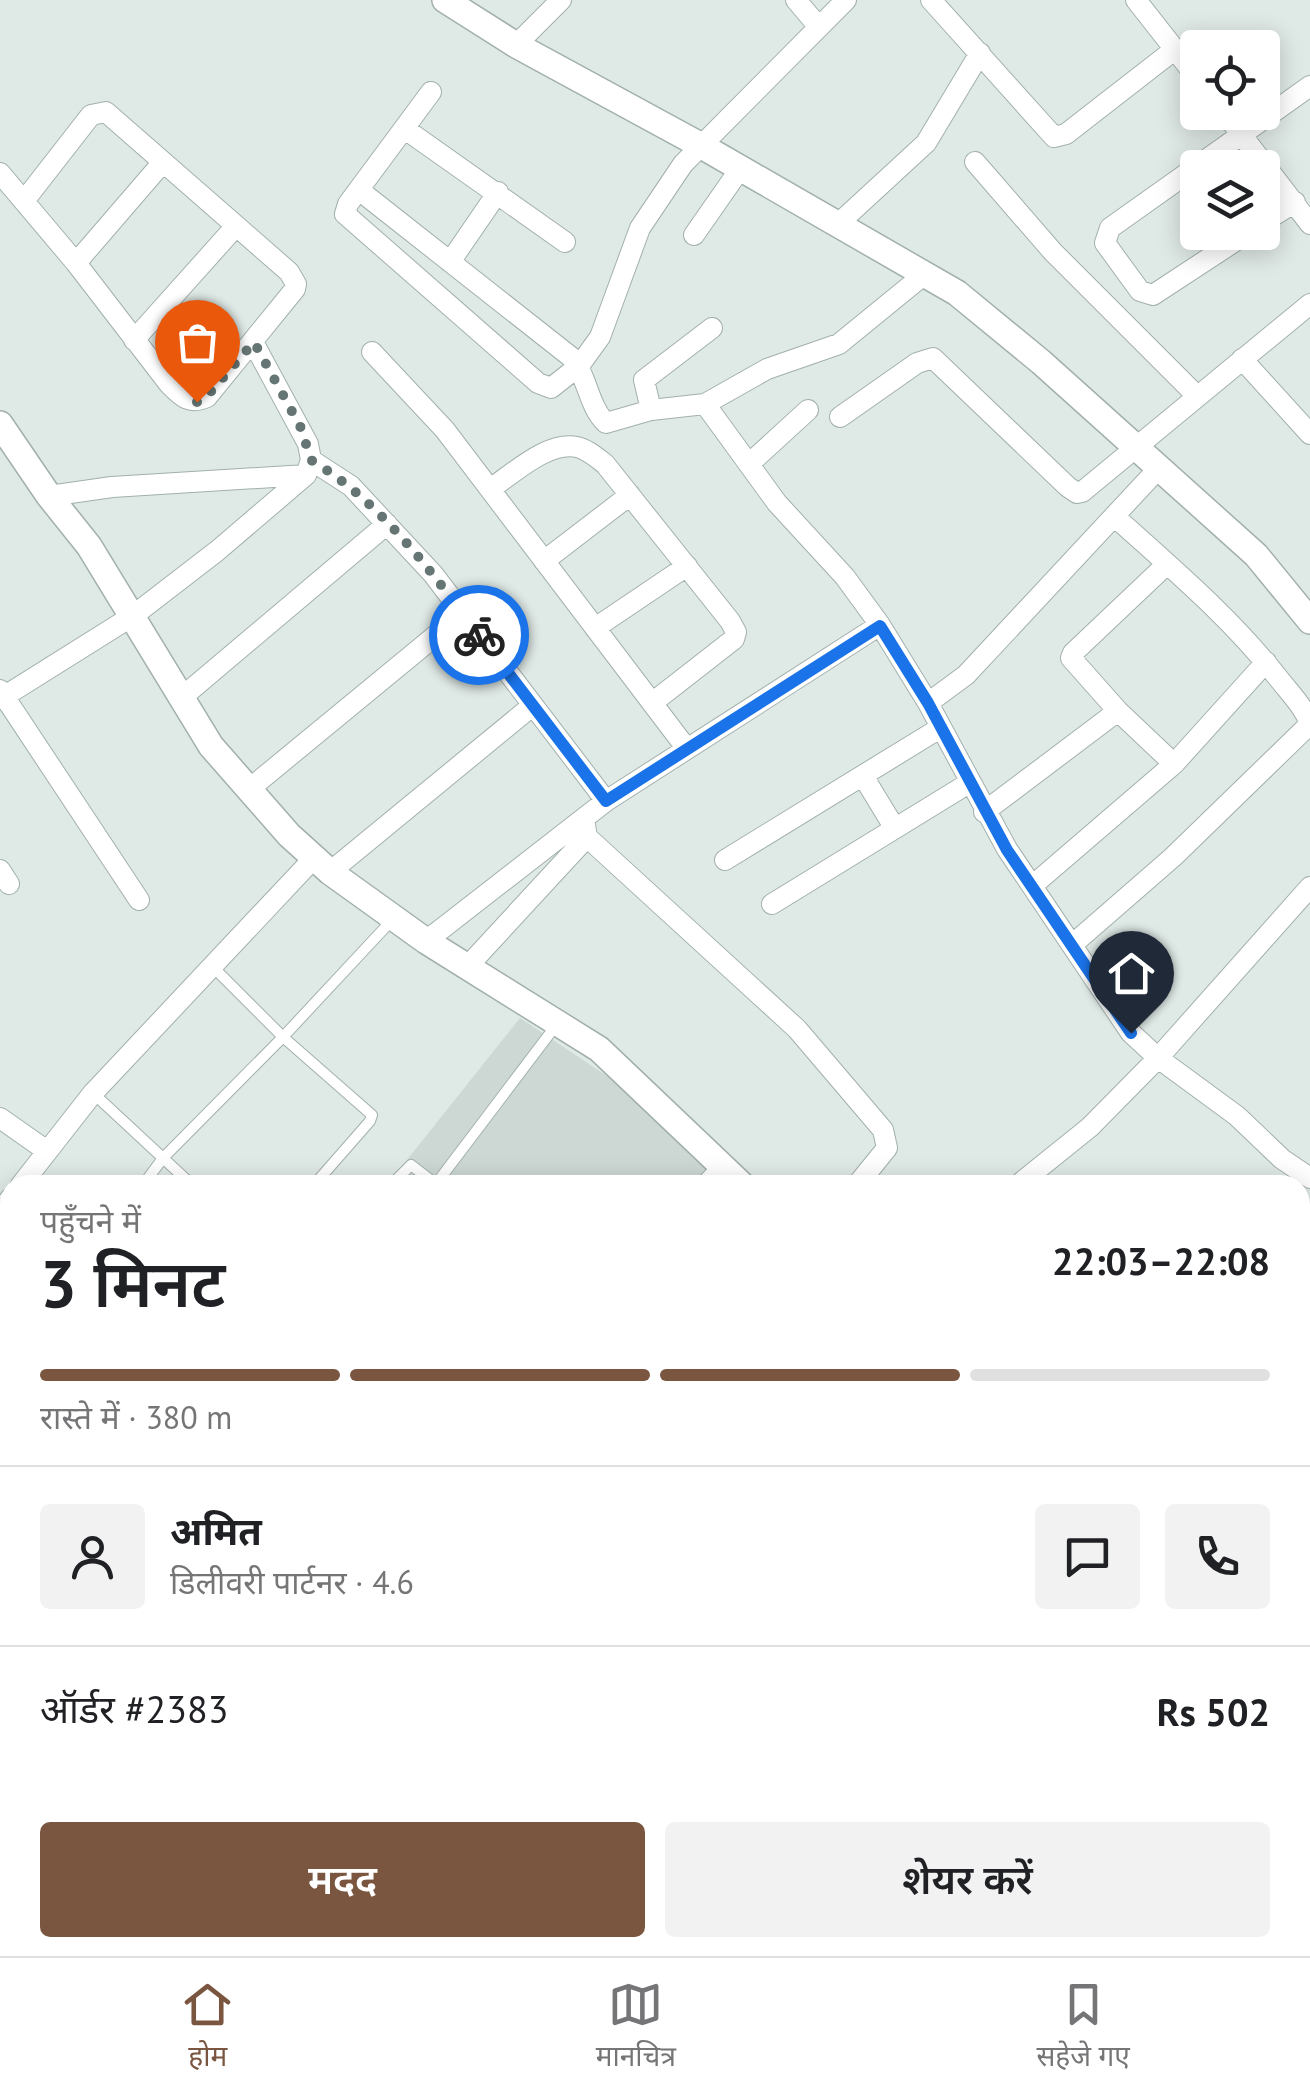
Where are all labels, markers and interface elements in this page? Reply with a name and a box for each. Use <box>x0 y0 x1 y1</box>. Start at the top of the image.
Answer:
map controls <box>1180 30 1280 250</box>
button: locate <box>1180 30 1280 130</box>
button: layers <box>1180 150 1280 250</box>
pin <box>155 300 240 403</box>
icon: bag <box>170 315 225 370</box>
courier <box>429 585 529 685</box>
icon: bike <box>452 608 507 663</box>
pin <box>1089 931 1174 1034</box>
icon: home <box>1104 946 1159 1001</box>
text: पहुँचने में <box>40 1200 141 1242</box>
text: 22:03–22:08 <box>1052 1236 1270 1285</box>
text: 3 मिनट <box>40 1241 225 1325</box>
text: रास्ते में · 380 m <box>40 1396 232 1438</box>
button: person <box>40 1504 145 1609</box>
button: chat <box>1035 1504 1140 1609</box>
button: phone <box>1165 1504 1270 1609</box>
text: अमित <box>170 1506 262 1555</box>
text: डिलीवरी पार्टनर · 4.6 <box>170 1561 414 1603</box>
text: ऑर्डर #2383 <box>40 1684 228 1733</box>
text: Rs 502 <box>1157 1687 1270 1736</box>
button: मदद <box>40 1822 645 1937</box>
button: शेयर करें <box>665 1822 1270 1937</box>
tab: होम <box>180 1977 235 2077</box>
tab: मानचित्र <box>596 1977 676 2077</box>
tab: सहेजे गए <box>1036 1977 1130 2077</box>

